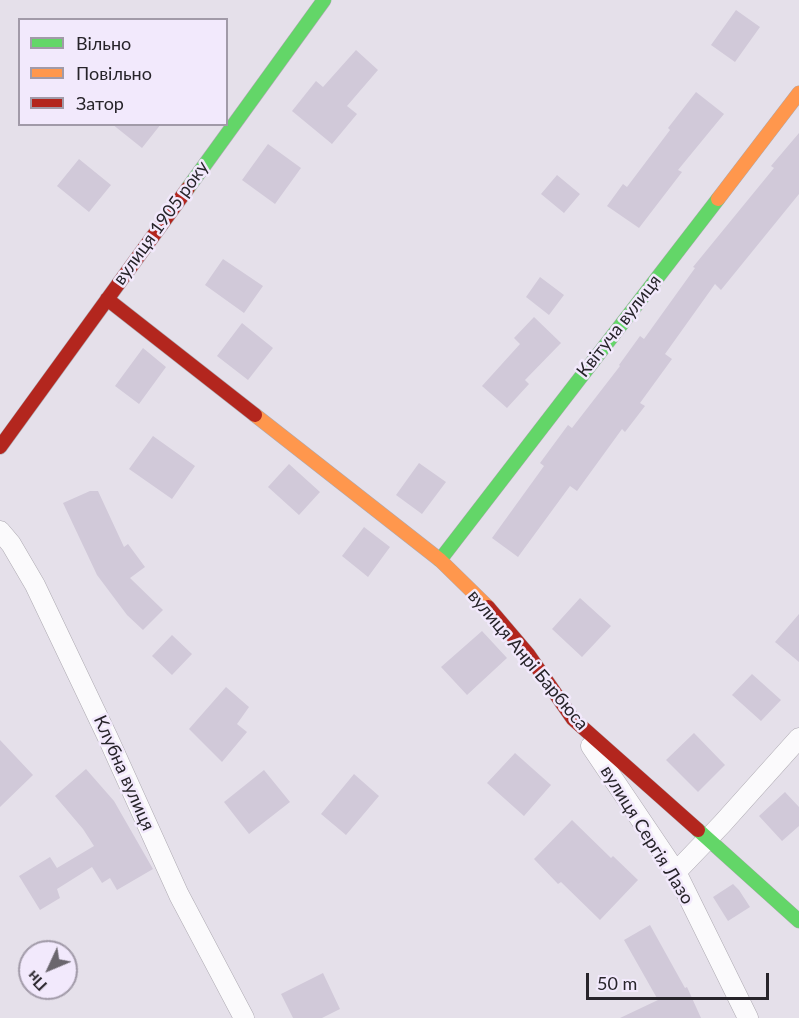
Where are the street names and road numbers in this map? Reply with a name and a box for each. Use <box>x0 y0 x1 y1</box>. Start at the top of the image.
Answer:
street label: вулиця 1905 року <box>109 157 213 289</box>
street label: Квітуча вулиця <box>572 270 666 382</box>
street label: вулиця Анрі Барбюса <box>463 586 593 734</box>
street label: Клубна вулиця <box>89 712 159 834</box>
street label: вулиця Сергія Лазо <box>596 762 698 908</box>

